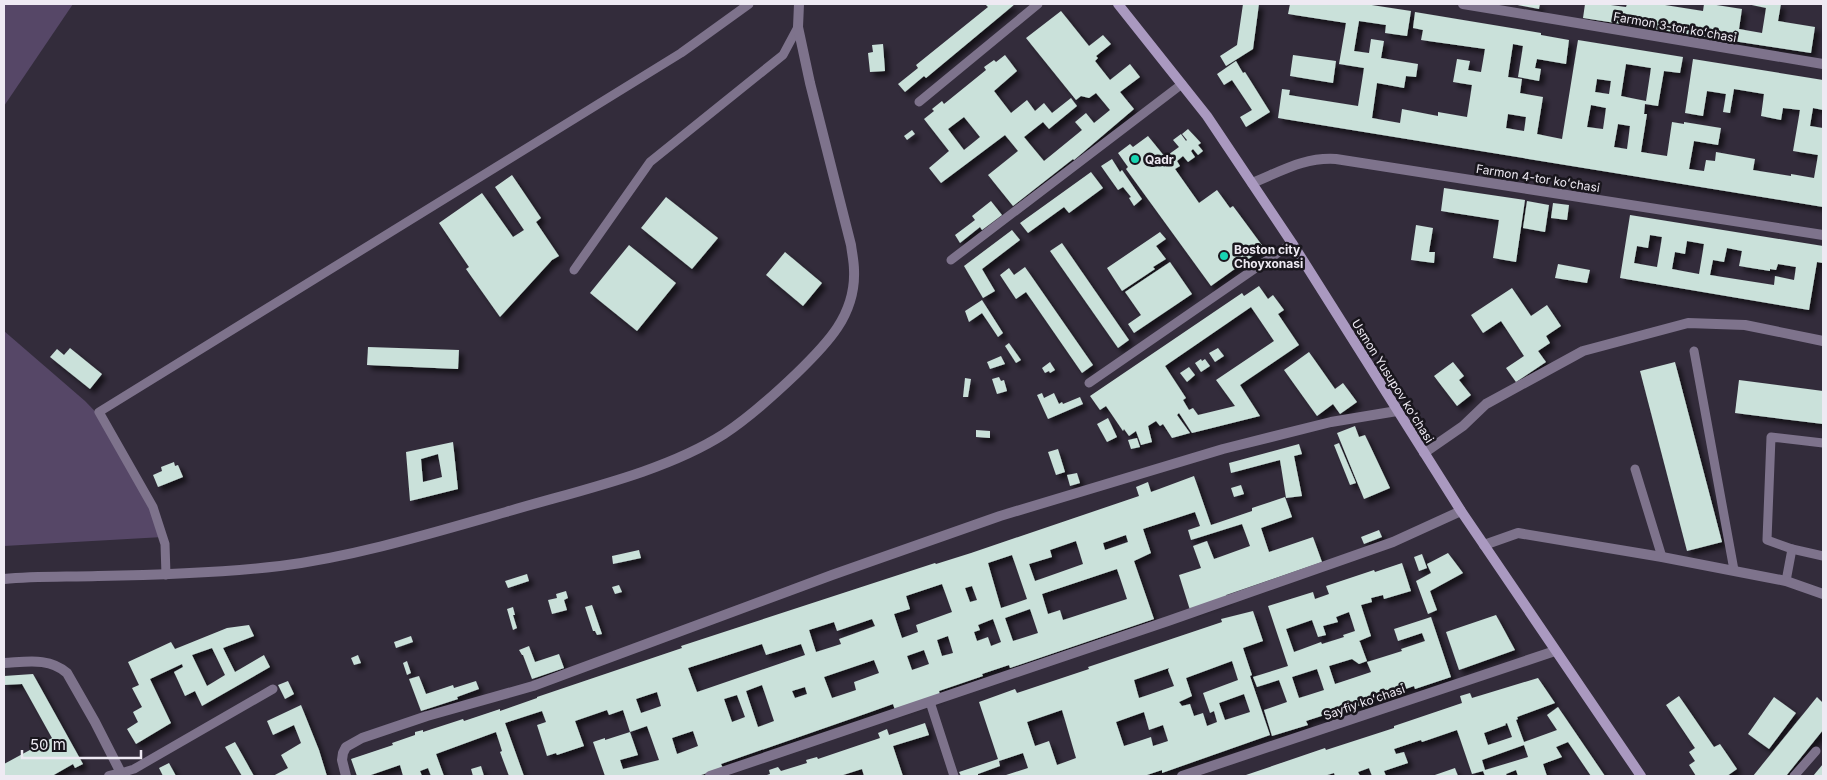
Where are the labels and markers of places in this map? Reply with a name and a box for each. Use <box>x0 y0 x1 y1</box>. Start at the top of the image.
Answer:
place label: Qadr <box>1145 152 1174 167</box>
marker: Qadr <box>1129 153 1141 165</box>
place label: Boston city Choyxonasi <box>1234 242 1303 271</box>
marker: Boston city Choyxonasi <box>1218 250 1230 262</box>

